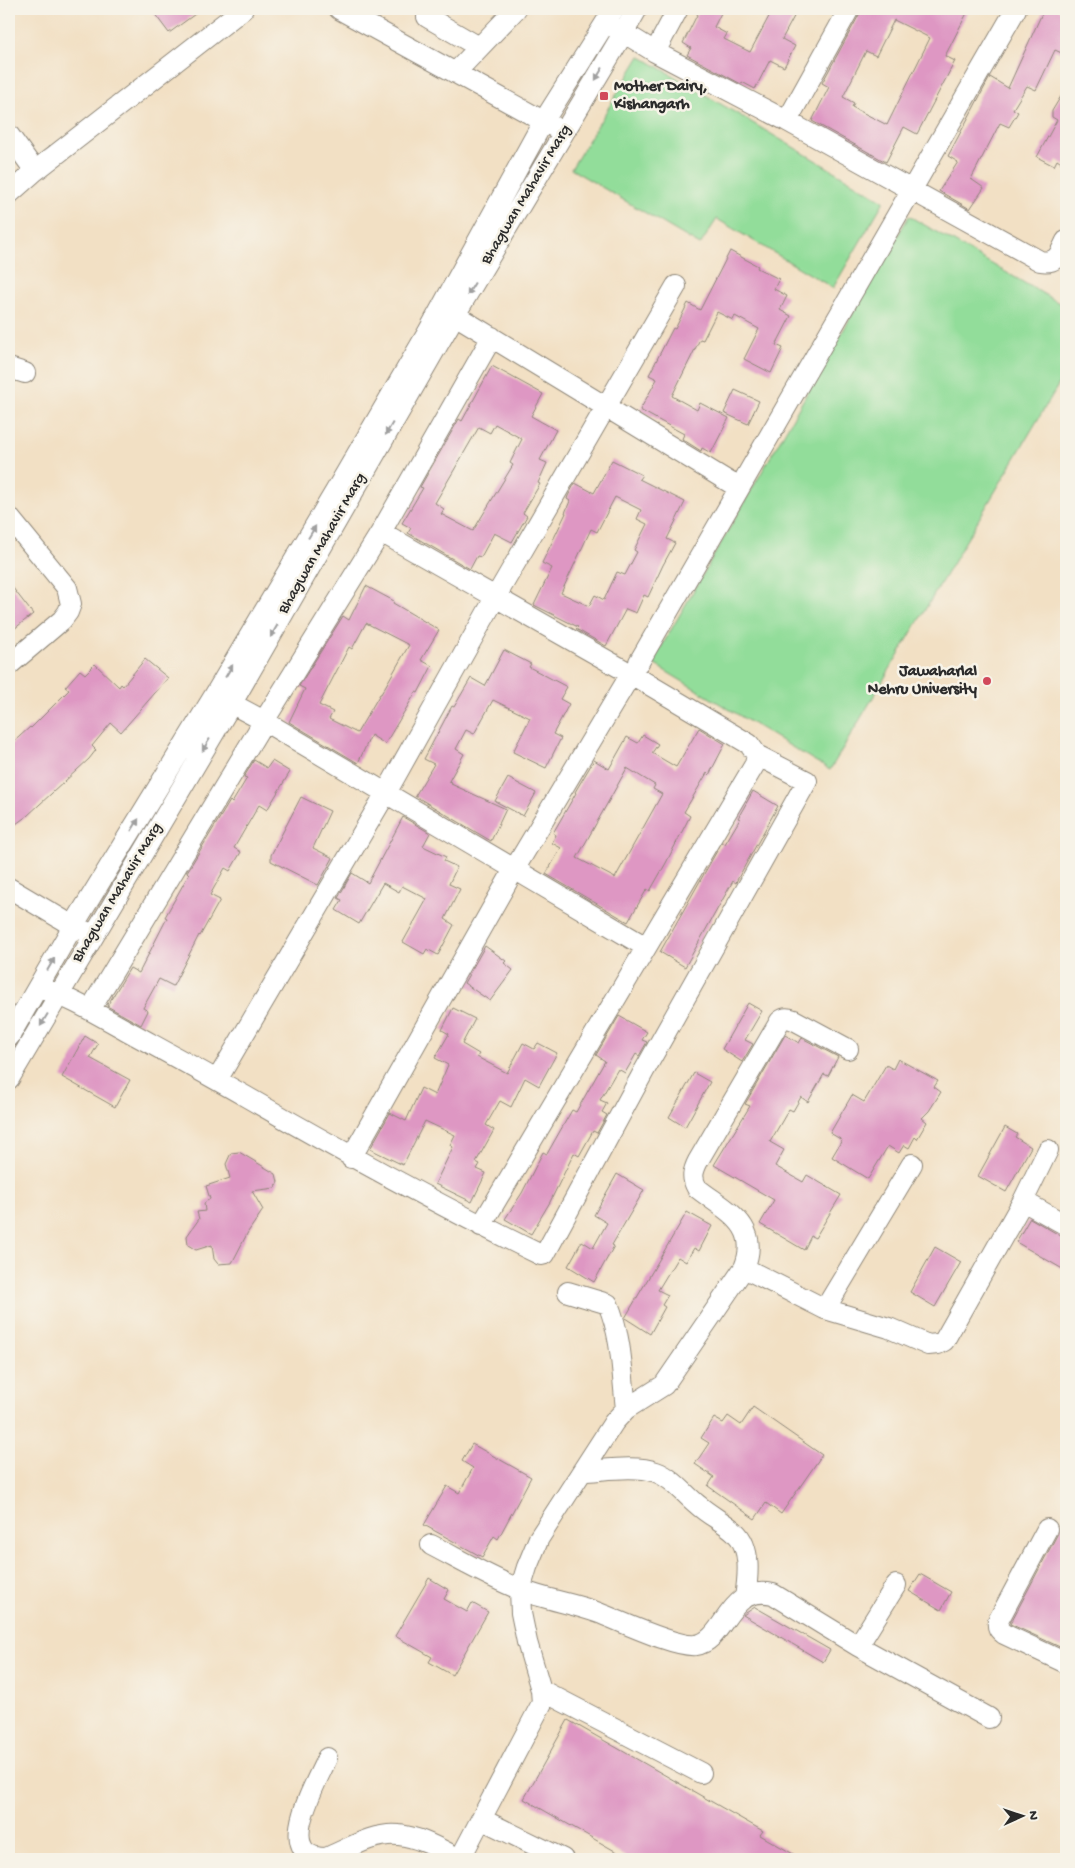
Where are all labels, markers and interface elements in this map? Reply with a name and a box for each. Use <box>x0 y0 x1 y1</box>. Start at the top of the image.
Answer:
one-way arrow <box>595 68 604 81</box>
place label: Mother Dairy, Kishangarh <box>613 78 708 115</box>
marker: Mother Dairy, Kishangarh <box>598 90 610 102</box>
street label: Bhagwan Mahavir Marg <box>477 122 576 269</box>
one-way arrow <box>466 282 475 295</box>
one-way arrow <box>385 423 394 436</box>
street label: Bhagwan Mahavir Marg <box>274 470 371 619</box>
one-way arrow <box>307 525 316 538</box>
one-way arrow <box>269 624 278 637</box>
place label: Jawaharlal Nehru University <box>868 663 977 700</box>
one-way arrow <box>224 665 233 678</box>
marker: Jawaharlal Nehru University <box>981 675 993 687</box>
one-way arrow <box>202 738 211 751</box>
one-way arrow <box>130 819 139 832</box>
street label: Bhagwan Mahavir Marg <box>68 820 167 967</box>
one-way arrow <box>47 957 55 972</box>
one-way arrow <box>39 1014 48 1027</box>
north arrow <box>998 1790 1048 1840</box>
text: N <box>1024 1810 1041 1820</box>

